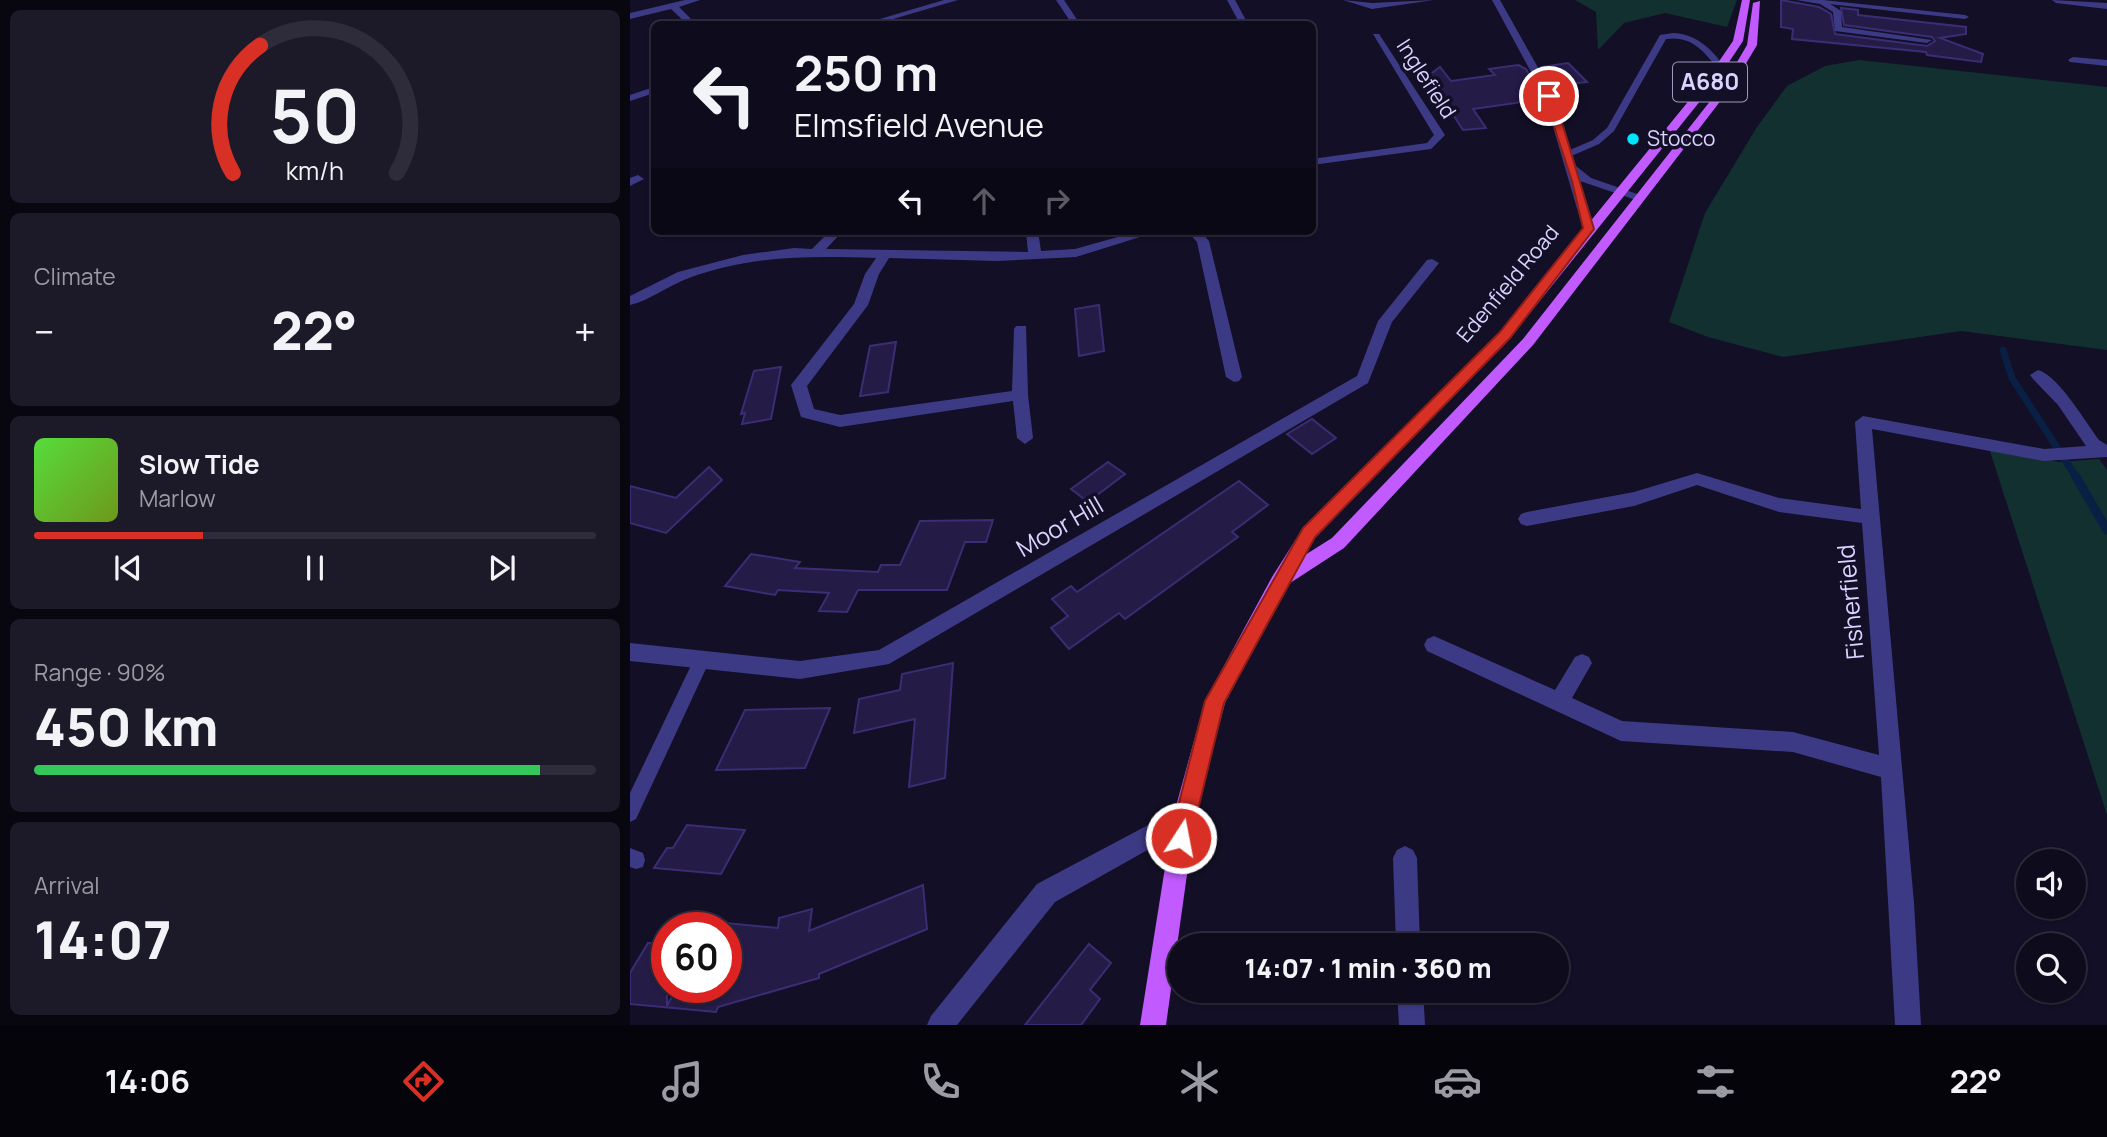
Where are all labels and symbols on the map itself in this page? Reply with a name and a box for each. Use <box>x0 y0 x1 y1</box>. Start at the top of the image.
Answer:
street label: Inglefield <box>1391 33 1463 124</box>
road number: A680 <box>1673 62 1747 102</box>
pin <box>1519 66 1579 126</box>
place label: Stocco <box>1647 124 1715 152</box>
marker: Stocco <box>1625 131 1641 147</box>
street label: Edenfield Road <box>1450 219 1565 348</box>
street label: Moor Hill <box>1010 488 1109 564</box>
street label: Fisherfield <box>1828 543 1871 661</box>
position arrow <box>1144 801 1218 875</box>
speed limit sign: 60 <box>651 912 742 1003</box>

